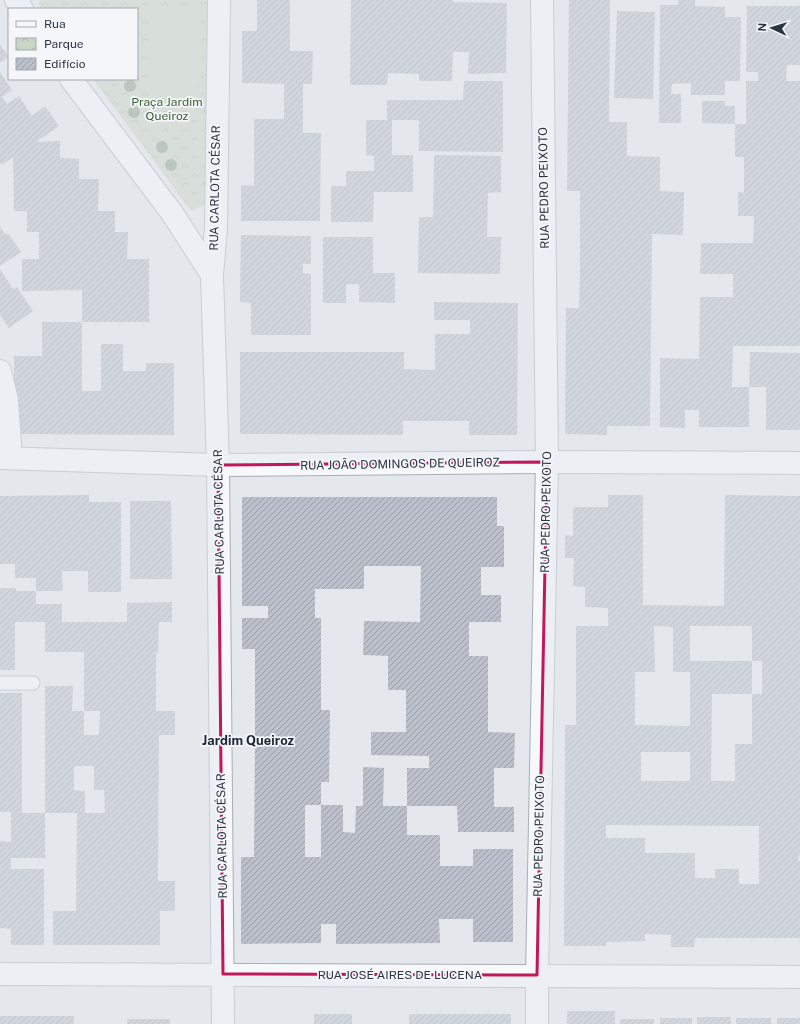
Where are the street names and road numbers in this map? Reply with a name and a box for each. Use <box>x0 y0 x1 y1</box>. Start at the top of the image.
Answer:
street label: RUA CARLOTA CÉSAR <box>207 125 223 251</box>
street label: RUA PEDRO PEIXOTO <box>536 127 552 249</box>
street label: RUA CARLOTA CÉSAR <box>211 449 227 575</box>
street label: RUA PEDRO PEIXOTO <box>538 451 554 573</box>
street label: RUA JOÃO DOMINGOS DE QUEIROZ <box>300 455 500 473</box>
street label: RUA CARLOTA CÉSAR <box>214 773 230 899</box>
street label: RUA PEDRO PEIXOTO <box>531 775 547 897</box>
street label: RUA JOSÉ AIRES DE LUCENA <box>318 968 483 982</box>

